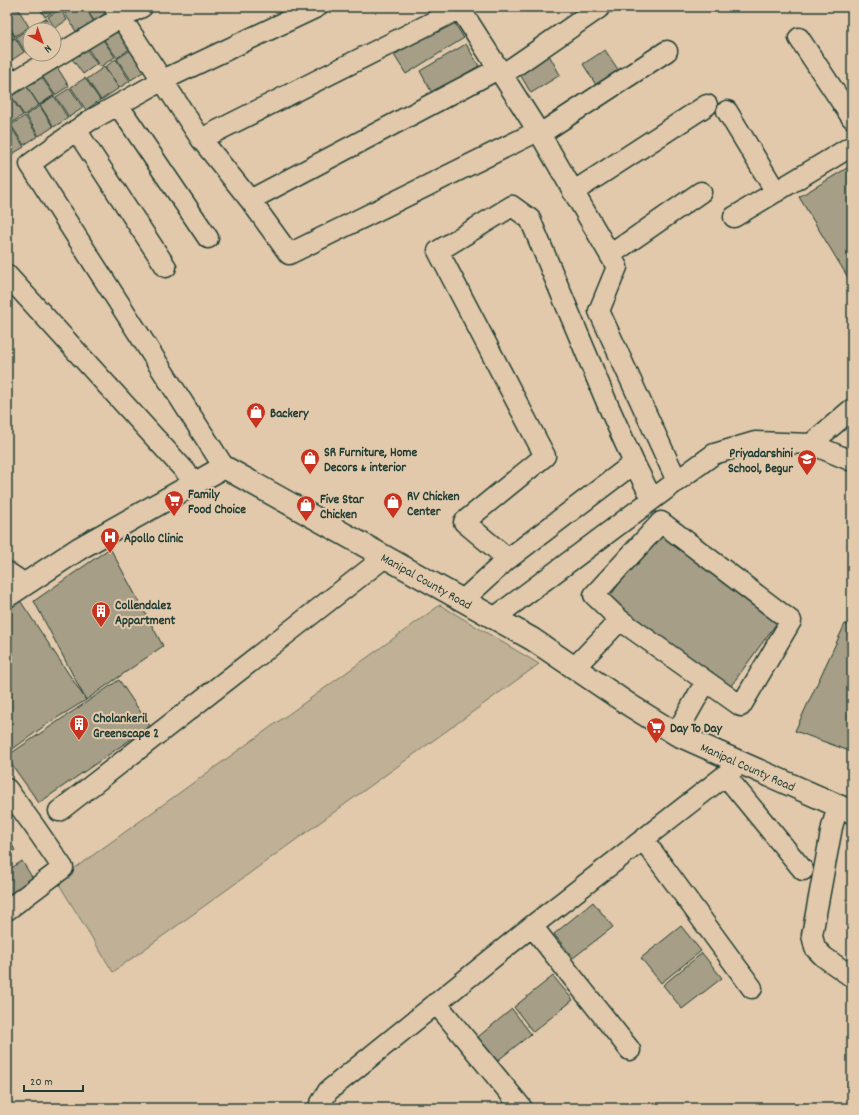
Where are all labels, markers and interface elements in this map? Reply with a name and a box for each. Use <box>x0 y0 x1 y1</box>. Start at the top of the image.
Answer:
north arrow <box>22 22 62 62</box>
text: N <box>40 40 55 56</box>
shop icon: Backery <box>245 401 267 429</box>
place label: Backery <box>270 405 309 424</box>
place label: SR Furniture, Home Decors & interior <box>324 444 417 478</box>
place label: Priyadarshini School, Begur <box>728 445 794 479</box>
shop icon: SR Furniture, Home Decors & interior <box>299 447 321 475</box>
school or university icon: Priyadarshini School, Begur <box>796 448 818 476</box>
place label: Family Food Choice <box>188 486 246 520</box>
place label: RV Chicken Center <box>407 488 460 522</box>
supermarket icon: Family Food Choice <box>163 489 185 517</box>
place label: Five Star Chicken <box>320 491 365 525</box>
shop icon: RV Chicken Center <box>382 491 404 519</box>
shop icon: Five Star Chicken <box>295 494 317 522</box>
hospital icon: Apollo Clinic <box>99 526 121 554</box>
place label: Apollo Clinic <box>124 530 183 549</box>
street label: Manipal County Road <box>377 549 475 616</box>
place label: Collendalez Appartment <box>115 597 175 631</box>
building icon: Collendalez Appartment <box>90 600 112 628</box>
place label: Cholankeril Greenscape 2 <box>93 710 159 744</box>
building icon: Cholankeril Greenscape 2 <box>68 713 90 741</box>
supermarket icon: Day To Day <box>645 716 667 744</box>
place label: Day To Day <box>670 720 723 739</box>
street label: Manipal County Road <box>697 739 798 798</box>
scale bar <box>24 1067 83 1093</box>
text: 20 m <box>30 1074 53 1091</box>

